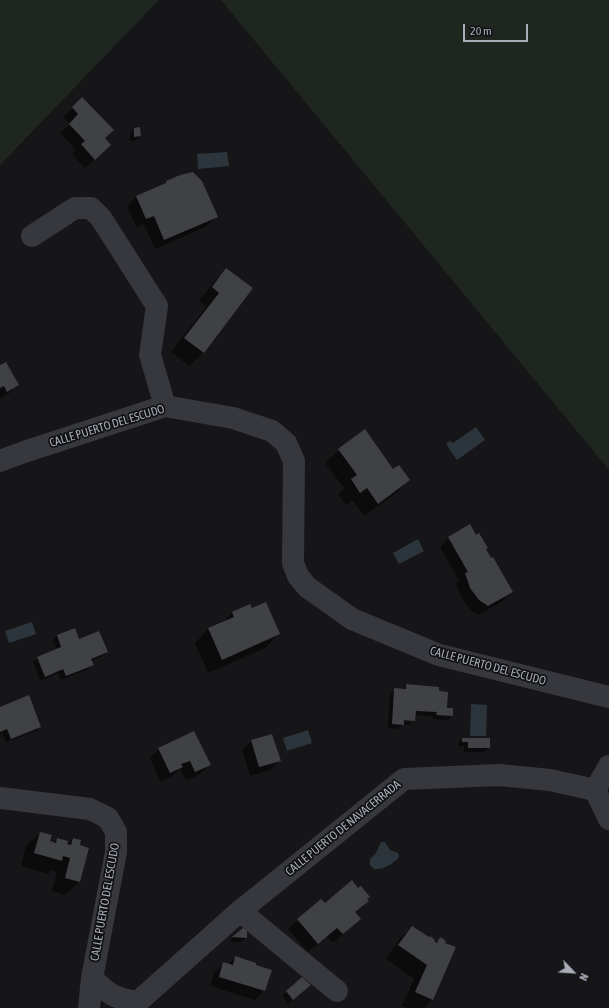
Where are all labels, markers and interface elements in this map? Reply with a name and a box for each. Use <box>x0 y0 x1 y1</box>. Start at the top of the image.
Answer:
scale bar <box>465 16 530 42</box>
text: 20 m <box>470 24 492 38</box>
street label: CALLE PUERTO DEL ESCUDO <box>48 402 166 450</box>
street label: CALLE PUERTO DEL ESCUDO <box>428 644 548 688</box>
street label: CALLE PUERTO DE NAVACERRADA <box>283 777 403 879</box>
street label: CALLE PUERTO DEL ESCUDO <box>88 842 122 962</box>
north arrow <box>553 952 593 992</box>
text: N <box>577 972 591 983</box>

